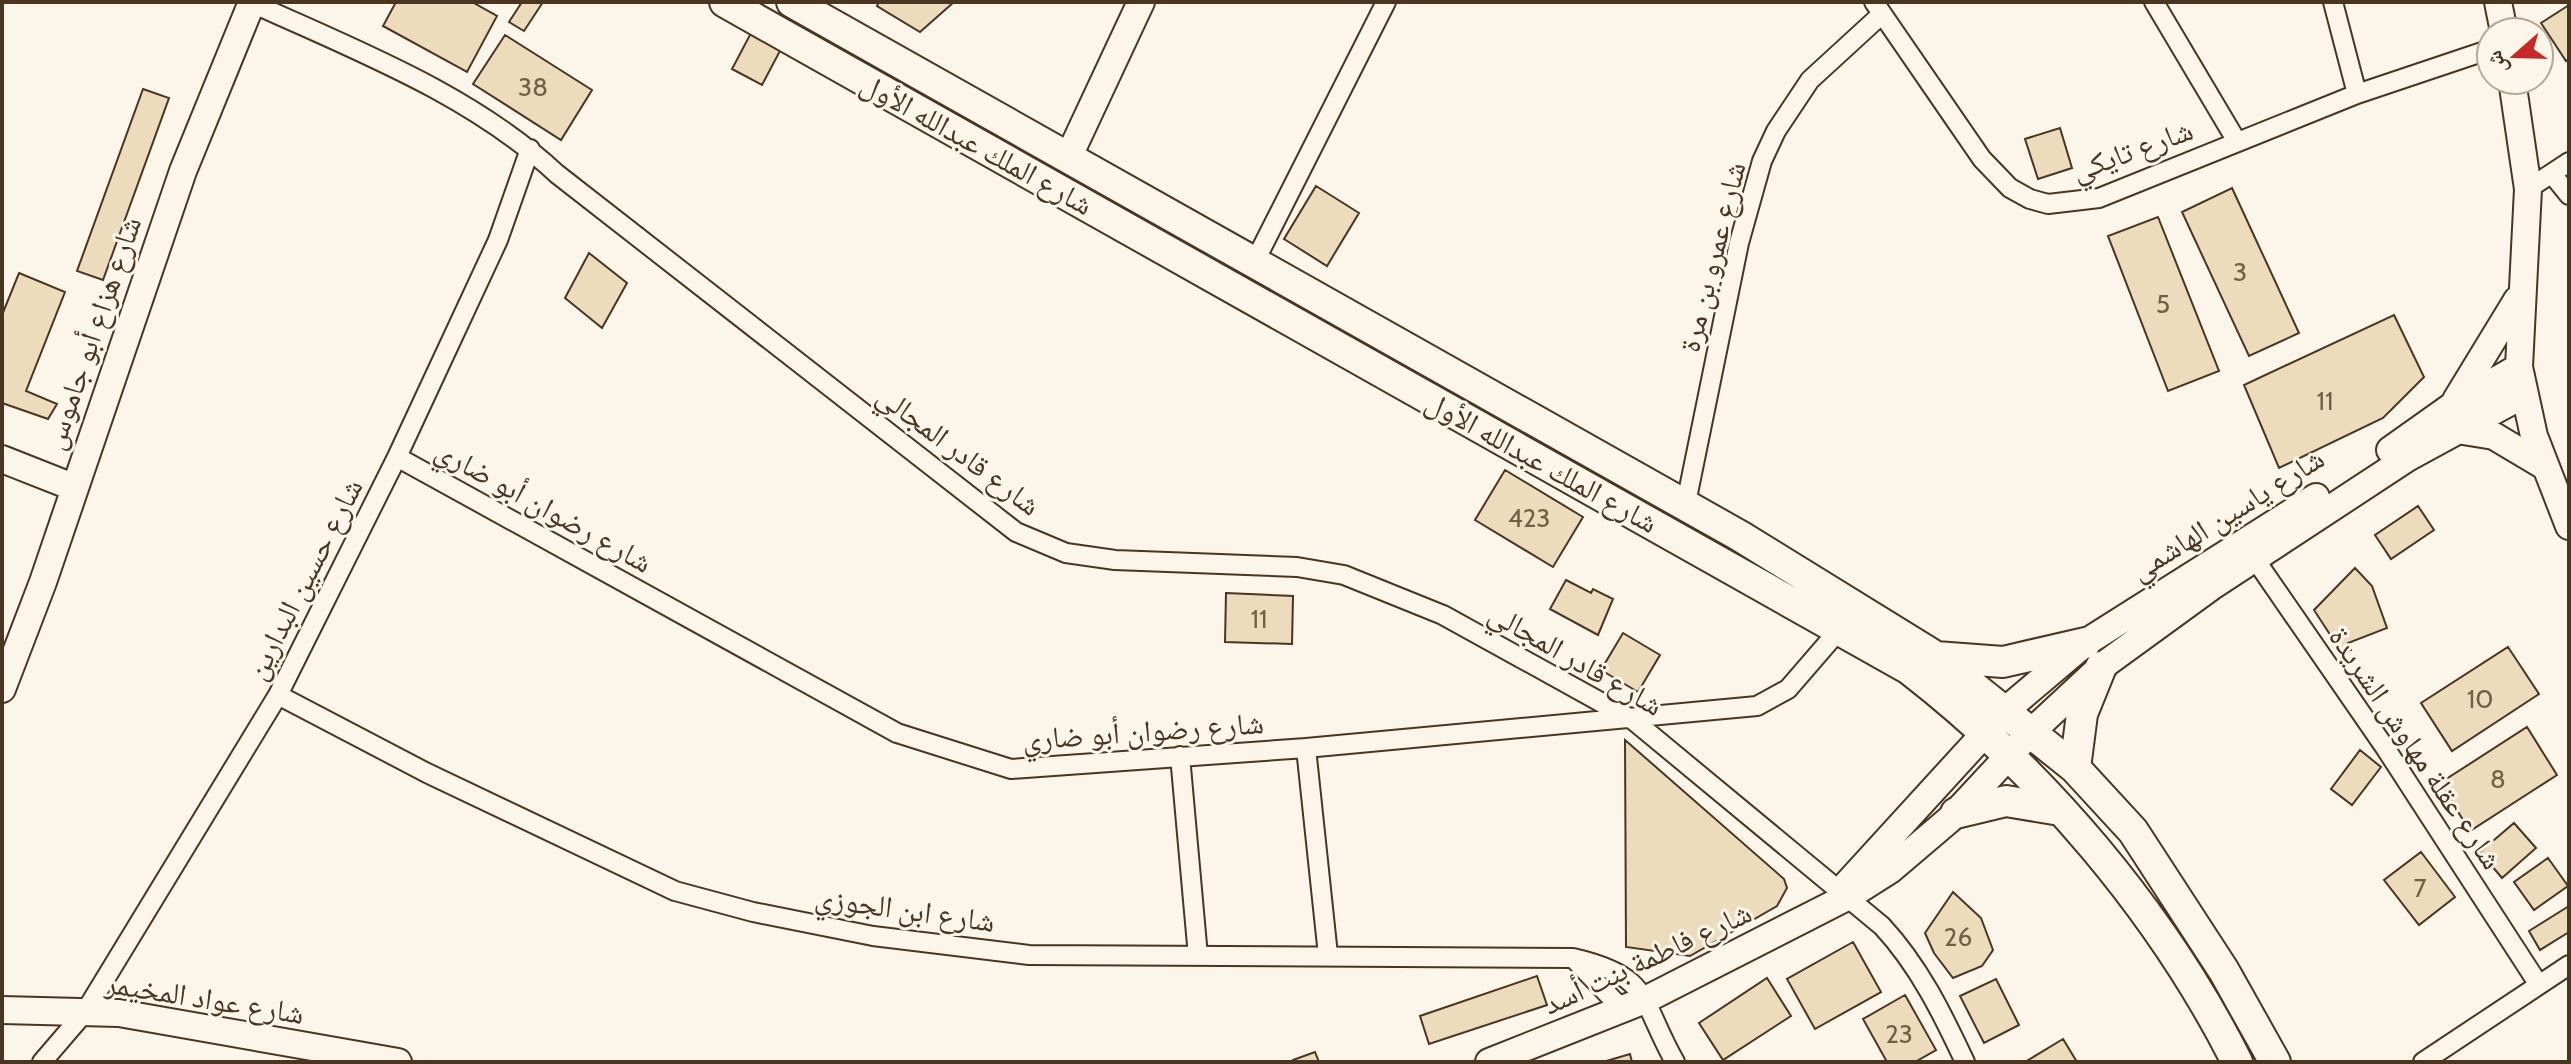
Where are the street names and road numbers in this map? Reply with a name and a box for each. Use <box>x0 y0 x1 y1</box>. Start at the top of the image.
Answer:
street label: شارع الملك عبدالله الأول <box>854 65 1100 224</box>
street label: شارع تايكي <box>2066 111 2200 194</box>
street label: شارع عمرو بن مرة <box>1670 158 1754 356</box>
street label: شارع هزاع أبو جاموس <box>35 212 150 455</box>
street label: شارع قادر المجالي <box>867 377 1048 528</box>
street label: شارع الملك عبدالله الأول <box>1419 383 1665 542</box>
street label: شارع رضوان أبو ضاري <box>427 431 659 586</box>
street label: شارع ياسين الهاشمي <box>2123 440 2334 593</box>
street label: شارع حسين البدارين <box>237 472 372 686</box>
street label: شارع قادر المجالي <box>1479 594 1670 729</box>
street label: شارع عقلة مهاوش الشريدة <box>2320 620 2511 877</box>
street label: شارع رضوان أبو ضاري <box>1021 704 1265 763</box>
street label: شارع ابن الجوزي <box>812 878 997 945</box>
street label: شارع فاطمة بنت أسد <box>1537 894 1758 1023</box>
street label: شارع عواد المخيمر <box>102 964 307 1033</box>

